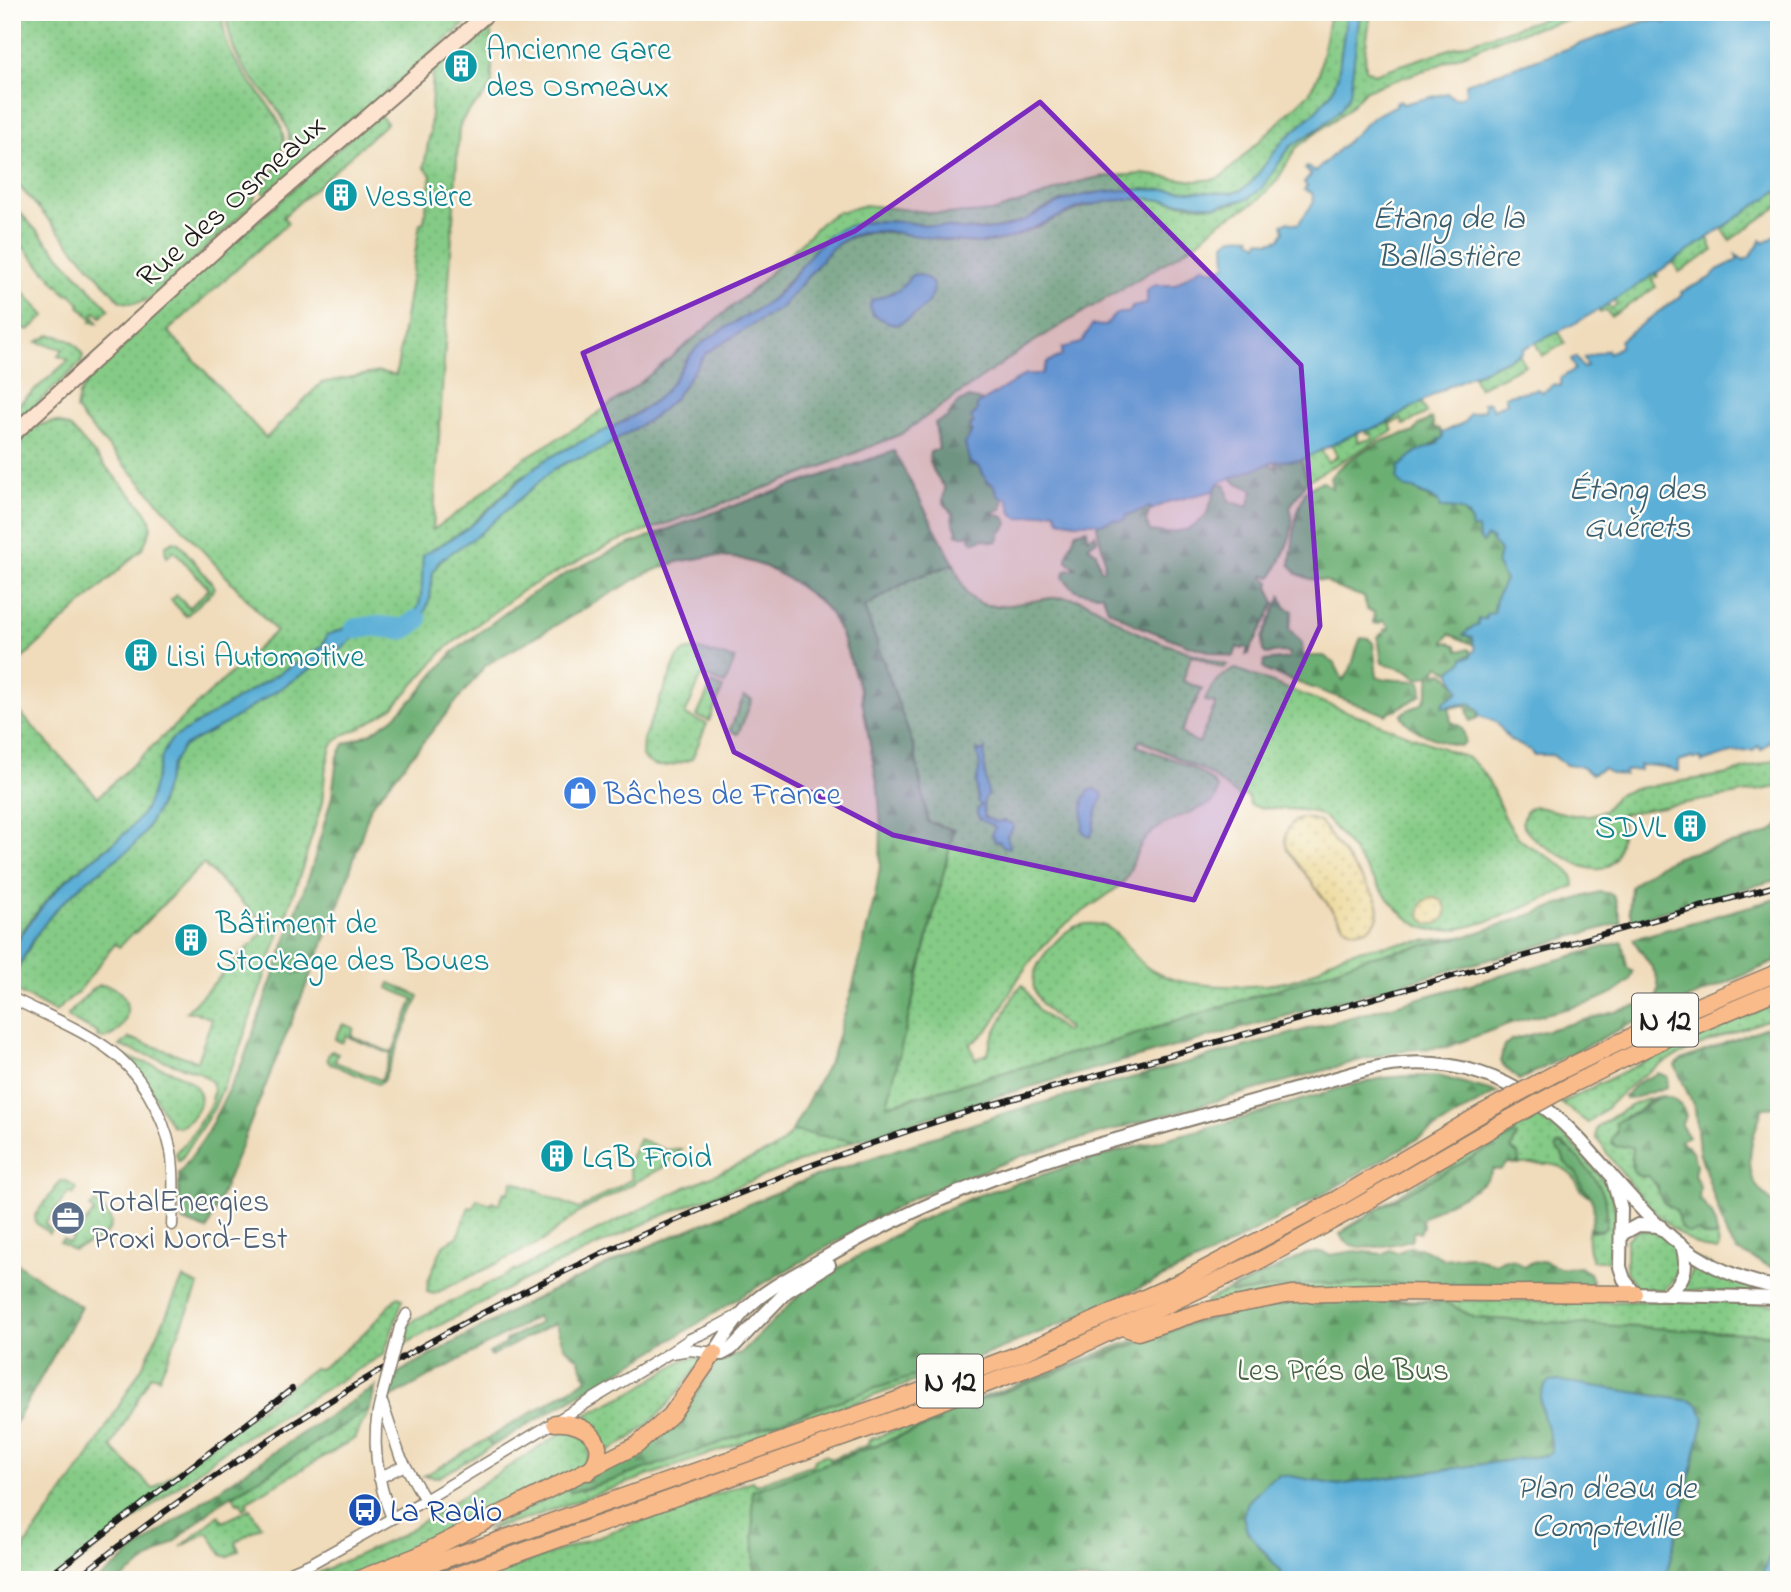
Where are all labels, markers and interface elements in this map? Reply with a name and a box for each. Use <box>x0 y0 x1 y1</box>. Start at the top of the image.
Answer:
place label: Ancienne Gare des Osmeaux <box>486 28 672 112</box>
building icon: Ancienne Gare des Osmeaux <box>442 47 480 85</box>
street label: Rue des Osmeaux <box>127 104 338 301</box>
place label: Vessière <box>365 175 473 222</box>
building icon: Vessière <box>322 176 360 214</box>
water label: Étang de la Ballastière <box>1371 196 1526 282</box>
water label: Étang des Guérets <box>1568 467 1706 553</box>
place label: Lisi Automotive <box>166 635 365 682</box>
building icon: Lisi Automotive <box>122 636 160 674</box>
place label: Bâches de France <box>603 773 842 820</box>
shop icon: Bâches de France <box>561 774 599 812</box>
place label: SDVL <box>1595 806 1666 853</box>
building icon: SDVL <box>1671 807 1709 845</box>
place label: Bâtiment de Stockage des Boues <box>215 902 490 986</box>
building icon: Bâtiment de Stockage des Boues <box>172 921 210 959</box>
road number: N 12 <box>1632 994 1698 1046</box>
place label: LGB Froid <box>582 1136 712 1183</box>
building icon: LGB Froid <box>538 1137 576 1175</box>
place label: TotalEnergies Proxi Nord-Est <box>92 1180 288 1264</box>
office icon: TotalEnergies Proxi Nord-Est <box>49 1199 87 1237</box>
park label: Les Prés de Bus <box>1237 1349 1449 1396</box>
road number: N 12 <box>917 1354 983 1408</box>
water label: Plan d'eau de Compteville <box>1516 1466 1697 1552</box>
place label: La Radio <box>390 1490 502 1537</box>
bus stop icon: La Radio <box>346 1491 384 1529</box>

